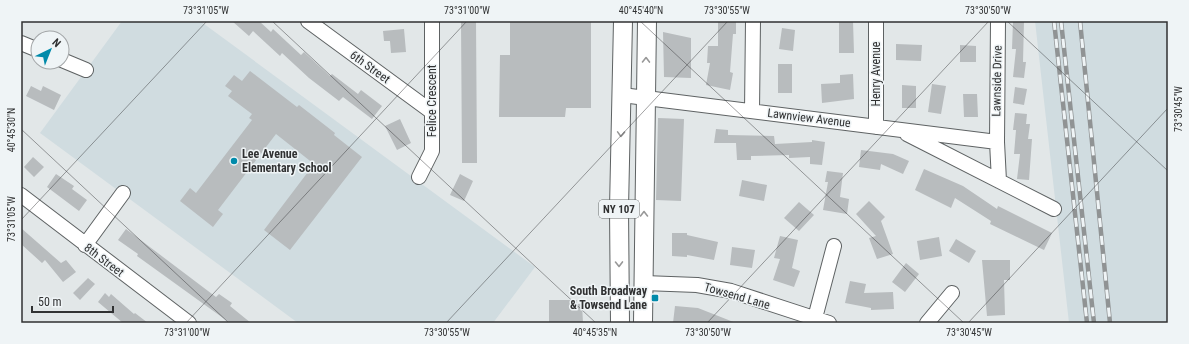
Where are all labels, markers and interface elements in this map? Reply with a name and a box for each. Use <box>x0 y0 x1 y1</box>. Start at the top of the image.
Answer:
text: 73°31'05"W <box>183 5 229 16</box>
text: 73°31'00"W <box>444 5 490 16</box>
text: 40°45'40"N <box>619 5 663 16</box>
text: 73°30'55"W <box>704 5 750 16</box>
text: 73°30'50"W <box>965 5 1011 16</box>
north arrow <box>30 30 70 70</box>
text: N <box>50 36 64 50</box>
street label: Henry Avenue <box>869 41 883 106</box>
street label: Lawnside Drive <box>989 45 1005 117</box>
street label: 6th Street <box>347 48 393 86</box>
one-way arrow <box>642 57 650 63</box>
street label: Felice Crescent <box>425 64 439 137</box>
text: 73°30'45"W <box>1173 86 1184 132</box>
street label: Lawnview Avenue <box>767 106 852 130</box>
text: 40°45'30"N <box>6 108 17 152</box>
one-way arrow <box>617 131 625 137</box>
place label: Lee Avenue Elementary School <box>242 147 332 175</box>
marker: Lee Avenue Elementary School <box>229 156 239 166</box>
text: 73°31'05"W <box>6 196 17 242</box>
road number: NY 107 <box>599 200 639 218</box>
one-way arrow <box>640 211 648 217</box>
street label: 8th Street <box>81 241 127 280</box>
one-way arrow <box>615 261 623 267</box>
street label: Towsend Lane <box>702 280 772 312</box>
place label: South Broadway & Towsend Lane <box>570 284 648 312</box>
scale bar <box>32 288 113 314</box>
marker: South Broadway & Towsend Lane <box>650 293 660 303</box>
text: 50 m <box>38 295 62 309</box>
text: 73°31'00"W <box>164 327 210 338</box>
text: 73°30'55"W <box>424 327 470 338</box>
text: 40°45'35"N <box>573 327 617 338</box>
text: 73°30'50"W <box>685 327 731 338</box>
text: 73°30'45"W <box>946 327 992 338</box>

